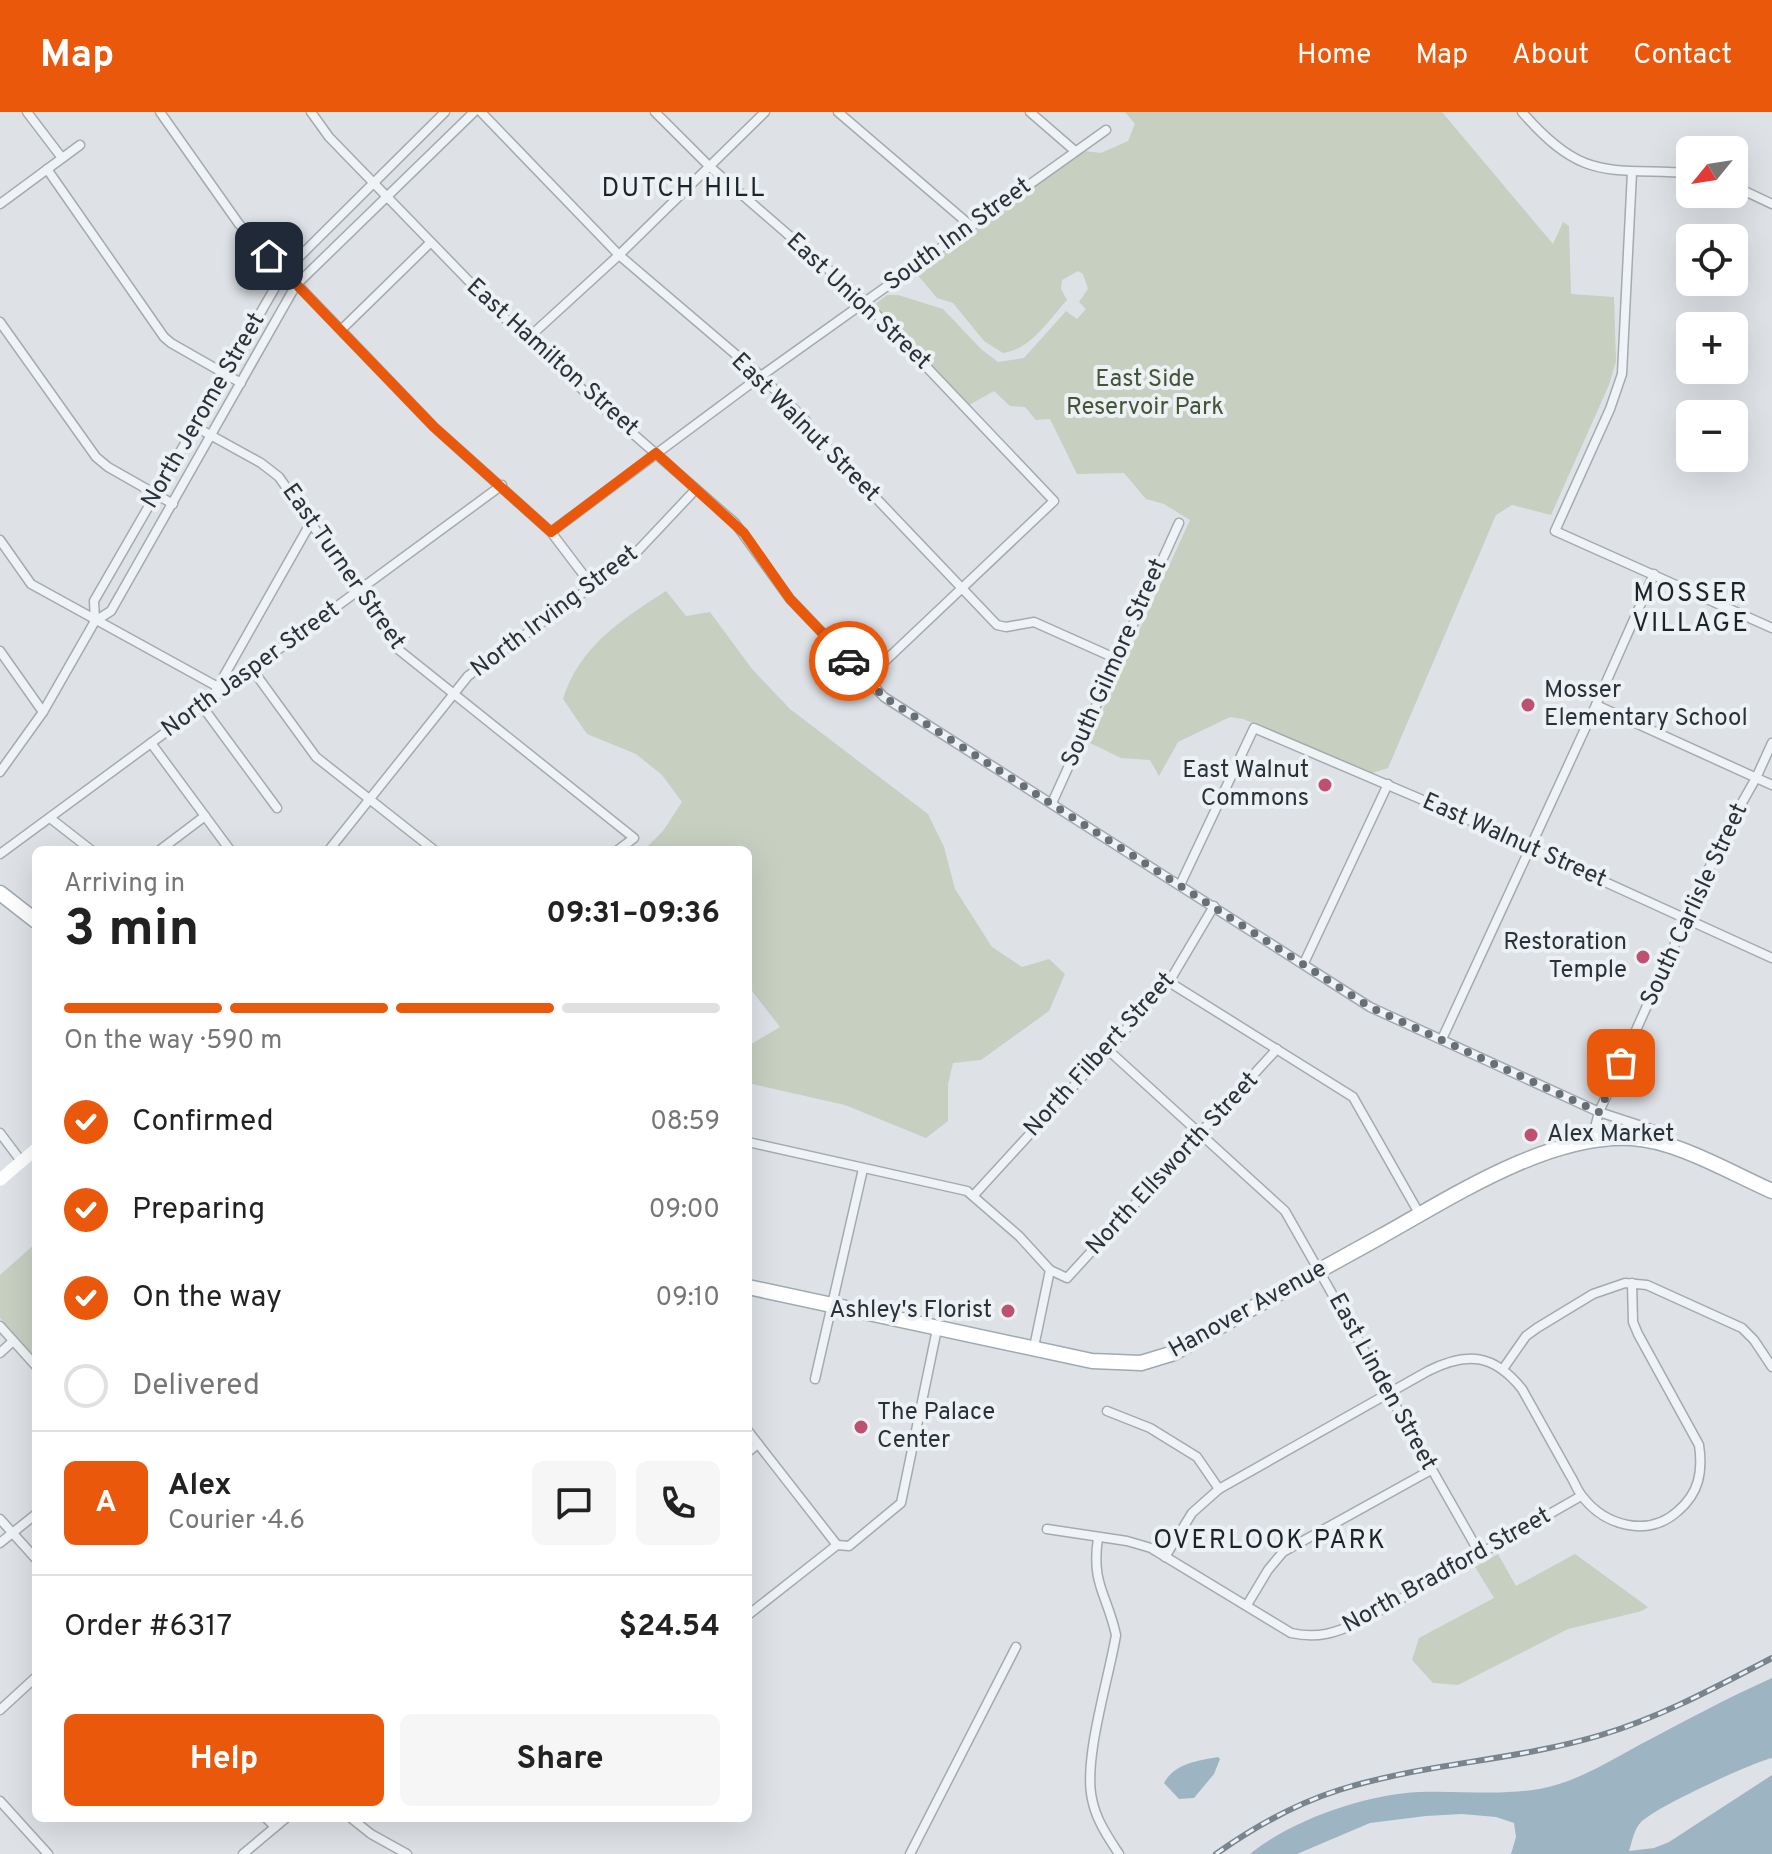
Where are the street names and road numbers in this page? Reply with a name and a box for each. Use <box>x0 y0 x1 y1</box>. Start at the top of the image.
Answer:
street label: South Inn Street <box>879 172 1037 298</box>
street label: East Union Street <box>779 227 937 377</box>
street label: East Hamilton Street <box>460 273 644 443</box>
street label: North Jerome Street <box>136 308 272 514</box>
street label: East Walnut Street <box>724 347 886 509</box>
street label: East Turner Street <box>275 478 411 656</box>
street label: North Irving Street <box>465 539 645 685</box>
street label: South Gilmore Street <box>1056 554 1174 772</box>
street label: North Jasper Street <box>156 595 346 745</box>
street label: East Walnut Street <box>1417 787 1611 895</box>
street label: South Carlisle Street <box>1635 799 1755 1011</box>
street label: North Filbert Street <box>1018 967 1182 1143</box>
street label: North Ellsworth Street <box>1080 1066 1266 1262</box>
street label: Hanover Avenue <box>1164 1254 1332 1366</box>
street label: East Linden Street <box>1321 1288 1443 1476</box>
street label: North Bradford Street <box>1338 1501 1556 1641</box>

